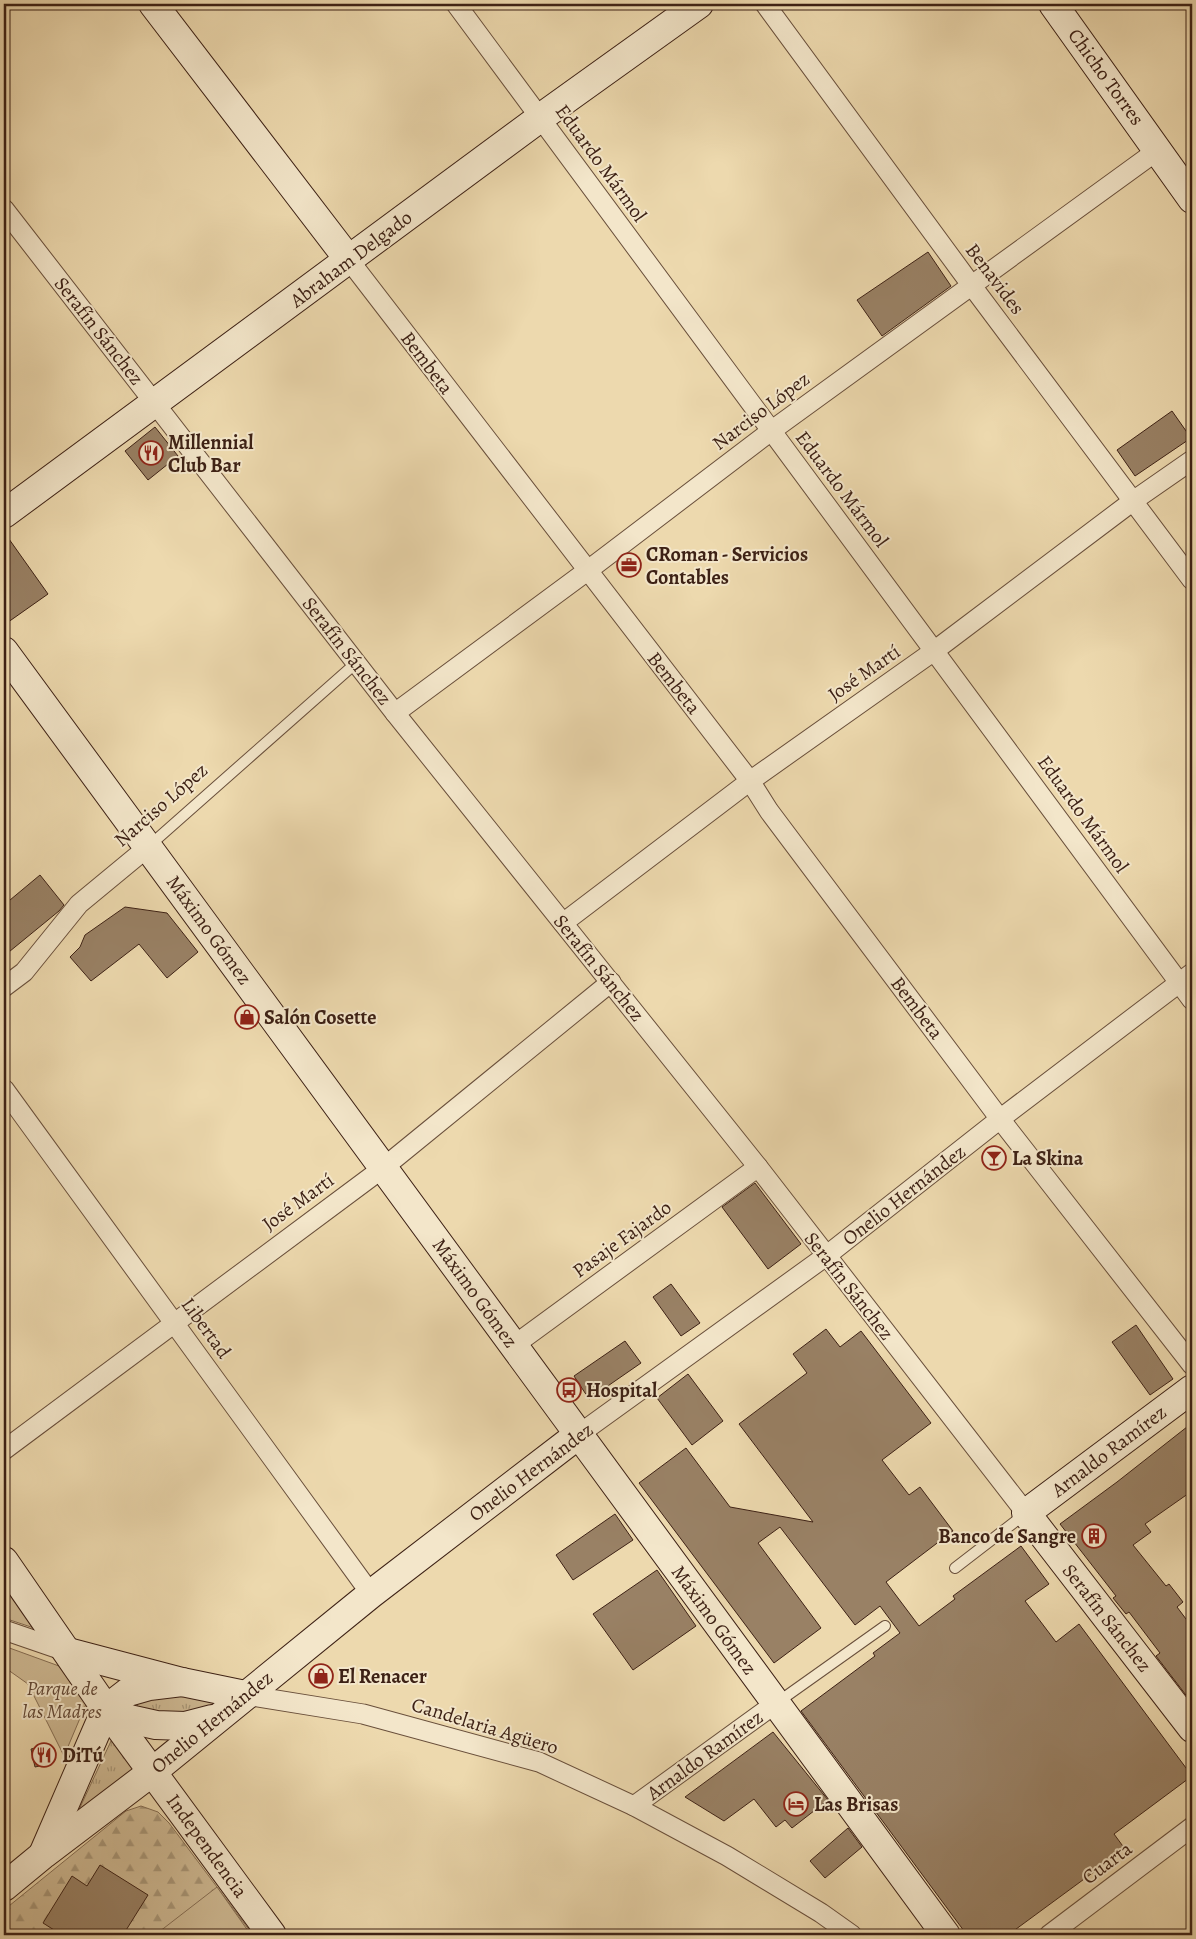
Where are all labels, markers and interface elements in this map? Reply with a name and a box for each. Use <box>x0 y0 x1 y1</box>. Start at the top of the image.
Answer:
street label: Chicho Torres <box>1062 23 1150 131</box>
street label: Eduardo Mármol <box>549 99 653 227</box>
street label: Abraham Delgado <box>284 204 418 314</box>
street label: Benavides <box>959 238 1031 320</box>
street label: Serafín Sánchez <box>48 271 150 391</box>
street label: Bembeta <box>394 326 460 401</box>
street label: Narciso López <box>707 365 815 457</box>
street label: Eduardo Mármol <box>789 425 895 553</box>
place label: Millennial Club Bar <box>168 429 254 479</box>
restaurant icon: Millennial Club Bar <box>138 440 164 466</box>
place label: CRoman - Servicios Contables <box>646 541 808 591</box>
office icon: CRoman - Servicios Contables <box>616 552 642 578</box>
street label: Serafín Sánchez <box>296 591 398 711</box>
street label: José Martí <box>822 638 906 708</box>
street label: Bembeta <box>641 646 707 720</box>
street label: Eduardo Mármol <box>1031 750 1135 878</box>
street label: Narciso López <box>108 757 214 853</box>
street label: Máximo Gómez <box>160 870 258 990</box>
street label: Serafín Sánchez <box>547 909 651 1027</box>
street label: Bembeta <box>884 971 950 1046</box>
shop icon: Salón Cosette <box>234 1004 260 1030</box>
place label: Salón Cosette <box>264 1004 376 1031</box>
street label: Onelio Hernández <box>837 1138 971 1252</box>
bar icon: La Skina <box>981 1145 1007 1171</box>
place label: La Skina <box>1012 1145 1084 1172</box>
street label: José Martí <box>257 1167 339 1237</box>
street label: Pasaje Fajardo <box>567 1194 677 1284</box>
street label: Serafín Sánchez <box>798 1226 900 1346</box>
street label: Máximo Gómez <box>426 1233 524 1353</box>
street label: Libertad <box>175 1292 237 1364</box>
bus stop icon: Hospital <box>556 1377 582 1403</box>
place label: Hospital <box>586 1377 658 1404</box>
street label: Arnaldo Ramírez <box>1045 1399 1172 1504</box>
street label: Onelio Hernández <box>463 1416 599 1528</box>
place label: Banco de Sangre <box>938 1523 1076 1550</box>
building icon: Banco de Sangre <box>1081 1523 1107 1549</box>
street label: Serafín Sánchez <box>1056 1558 1158 1678</box>
street label: Máximo Gómez <box>665 1560 763 1680</box>
shop icon: El Renacer <box>308 1663 334 1689</box>
place label: El Renacer <box>338 1663 427 1690</box>
street label: Onelio Hernández <box>145 1664 279 1780</box>
park label: Parque de las Madres <box>22 1675 102 1725</box>
street label: Candelaria Agüero <box>408 1691 562 1761</box>
street label: Arnaldo Ramírez <box>641 1704 769 1807</box>
restaurant icon: DiTú <box>31 1742 57 1768</box>
place label: DiTú <box>62 1742 103 1769</box>
street label: Independencia <box>160 1789 254 1904</box>
hotel icon: Las Brisas <box>783 1791 809 1817</box>
place label: Las Brisas <box>814 1791 898 1818</box>
street label: Cuarta <box>1076 1835 1138 1891</box>

